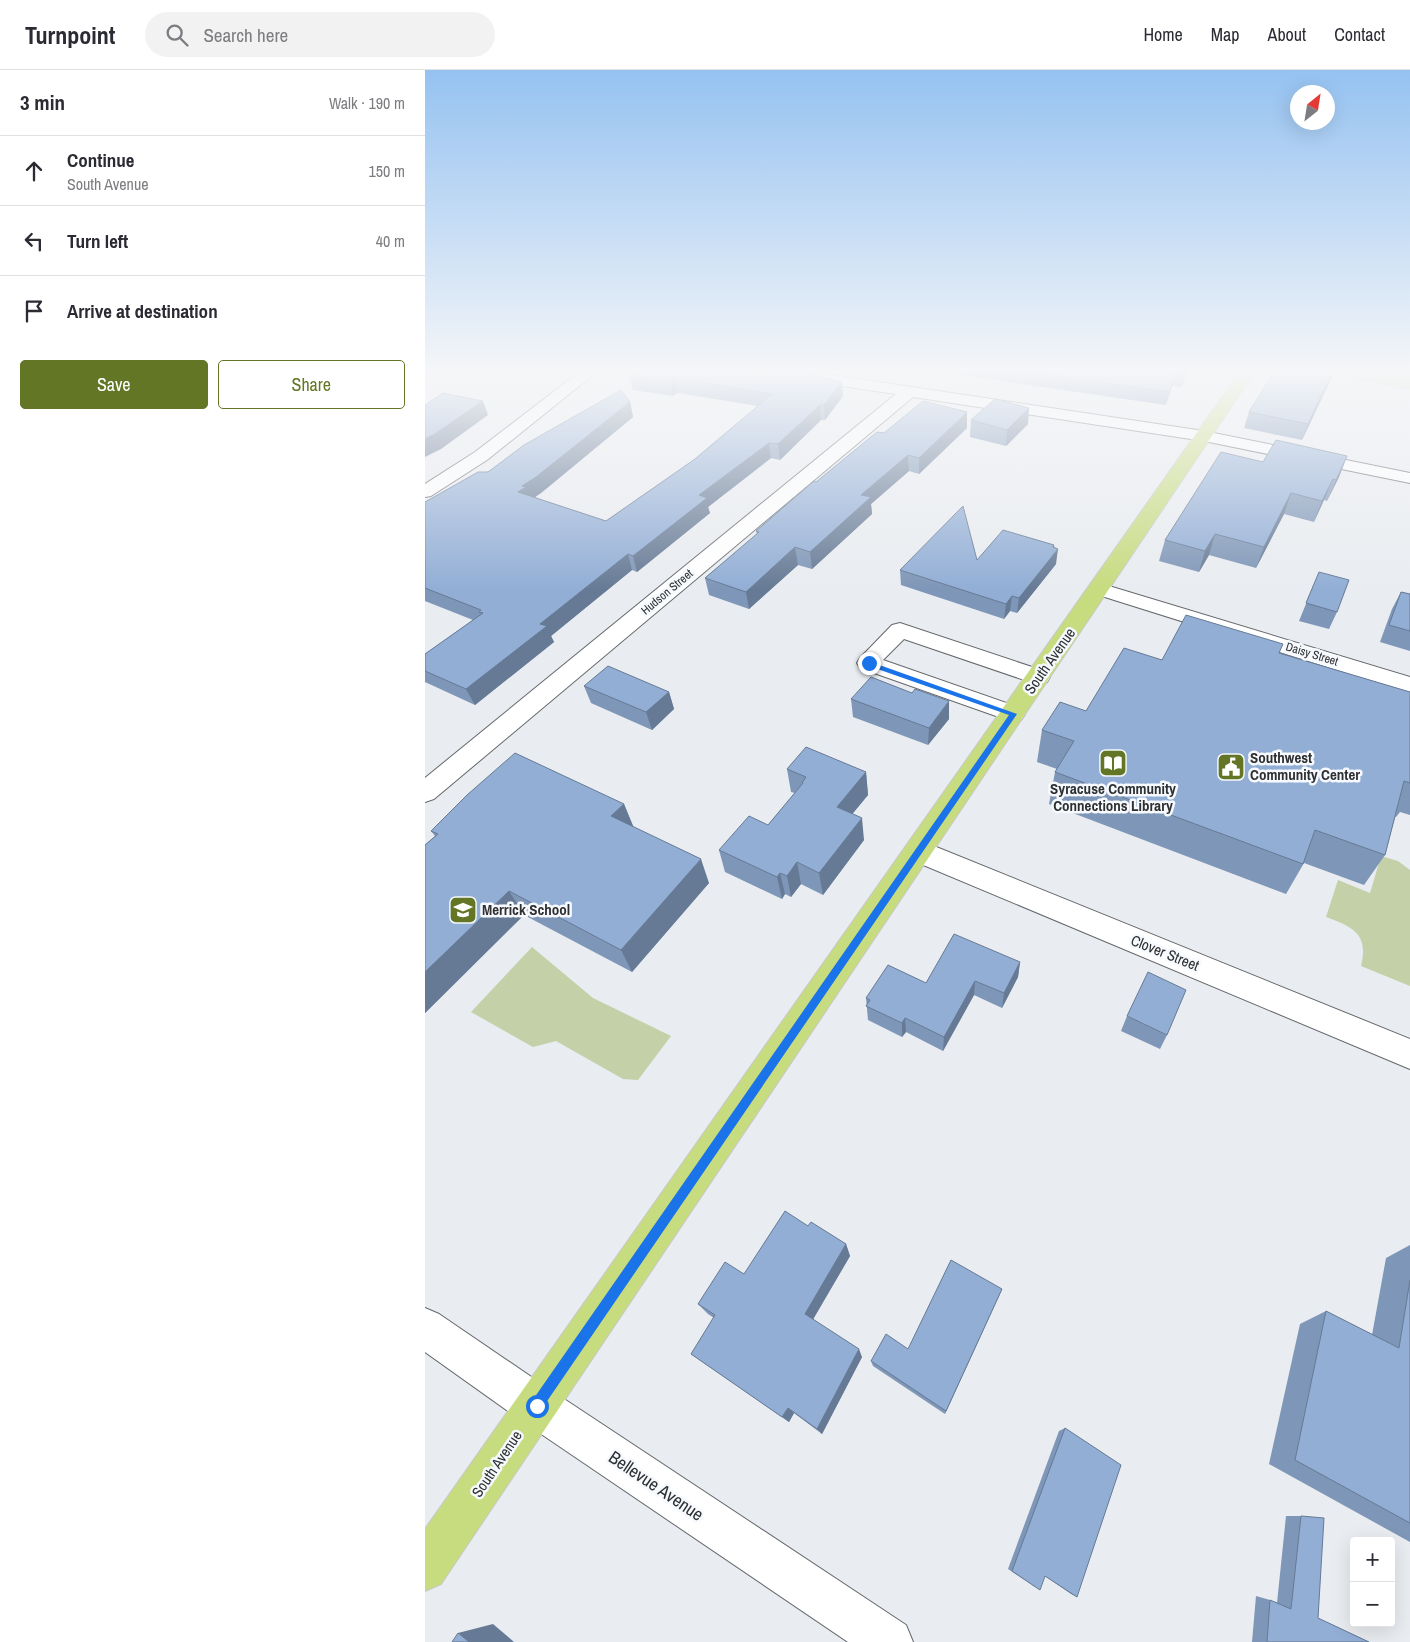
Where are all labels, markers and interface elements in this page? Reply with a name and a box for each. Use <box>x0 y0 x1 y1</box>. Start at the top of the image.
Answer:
search box <box>145 12 495 57</box>
text: Turnpoint <box>25 19 115 51</box>
icon: search <box>163 21 191 49</box>
text: Search here <box>203 22 288 48</box>
text: Home <box>1143 22 1183 47</box>
text: Map <box>1211 22 1240 47</box>
text: About <box>1268 22 1306 47</box>
text: Contact <box>1334 22 1385 47</box>
north arrow <box>1290 85 1335 130</box>
text: 3 min <box>20 88 65 117</box>
text: Walk · 190 m <box>329 92 405 114</box>
text: Continue <box>67 147 135 173</box>
icon: ahead <box>20 157 48 185</box>
text: 150 m <box>369 160 405 182</box>
text: South Avenue <box>67 173 149 195</box>
icon: left <box>20 227 48 255</box>
text: Turn left <box>67 228 128 254</box>
text: 40 m <box>376 230 405 252</box>
icon: arrive <box>20 297 48 325</box>
text: Arrive at destination <box>67 298 218 324</box>
button: Save <box>20 360 208 409</box>
button: Share <box>218 360 405 409</box>
street label: Hudson Street <box>638 565 696 618</box>
street label: South Avenue <box>1019 623 1080 698</box>
street label: Daisy Street <box>1284 638 1340 670</box>
route end <box>858 652 881 675</box>
place label: Southwest Community Center <box>1250 747 1360 785</box>
library icon: Syracuse Community Connections Library <box>1098 748 1128 778</box>
public building icon: Southwest Community Center <box>1216 752 1246 782</box>
place label: Syracuse Community Connections Library <box>1050 778 1176 816</box>
school or university icon: Merrick School <box>448 895 478 925</box>
place label: Merrick School <box>482 899 570 920</box>
street label: Clover Street <box>1128 929 1203 976</box>
route start <box>526 1395 549 1418</box>
street label: South Avenue <box>467 1426 527 1501</box>
street label: Bellevue Avenue <box>604 1445 709 1527</box>
map controls <box>1350 1537 1395 1627</box>
button: + <box>1350 1537 1395 1582</box>
button: − <box>1350 1582 1395 1627</box>

